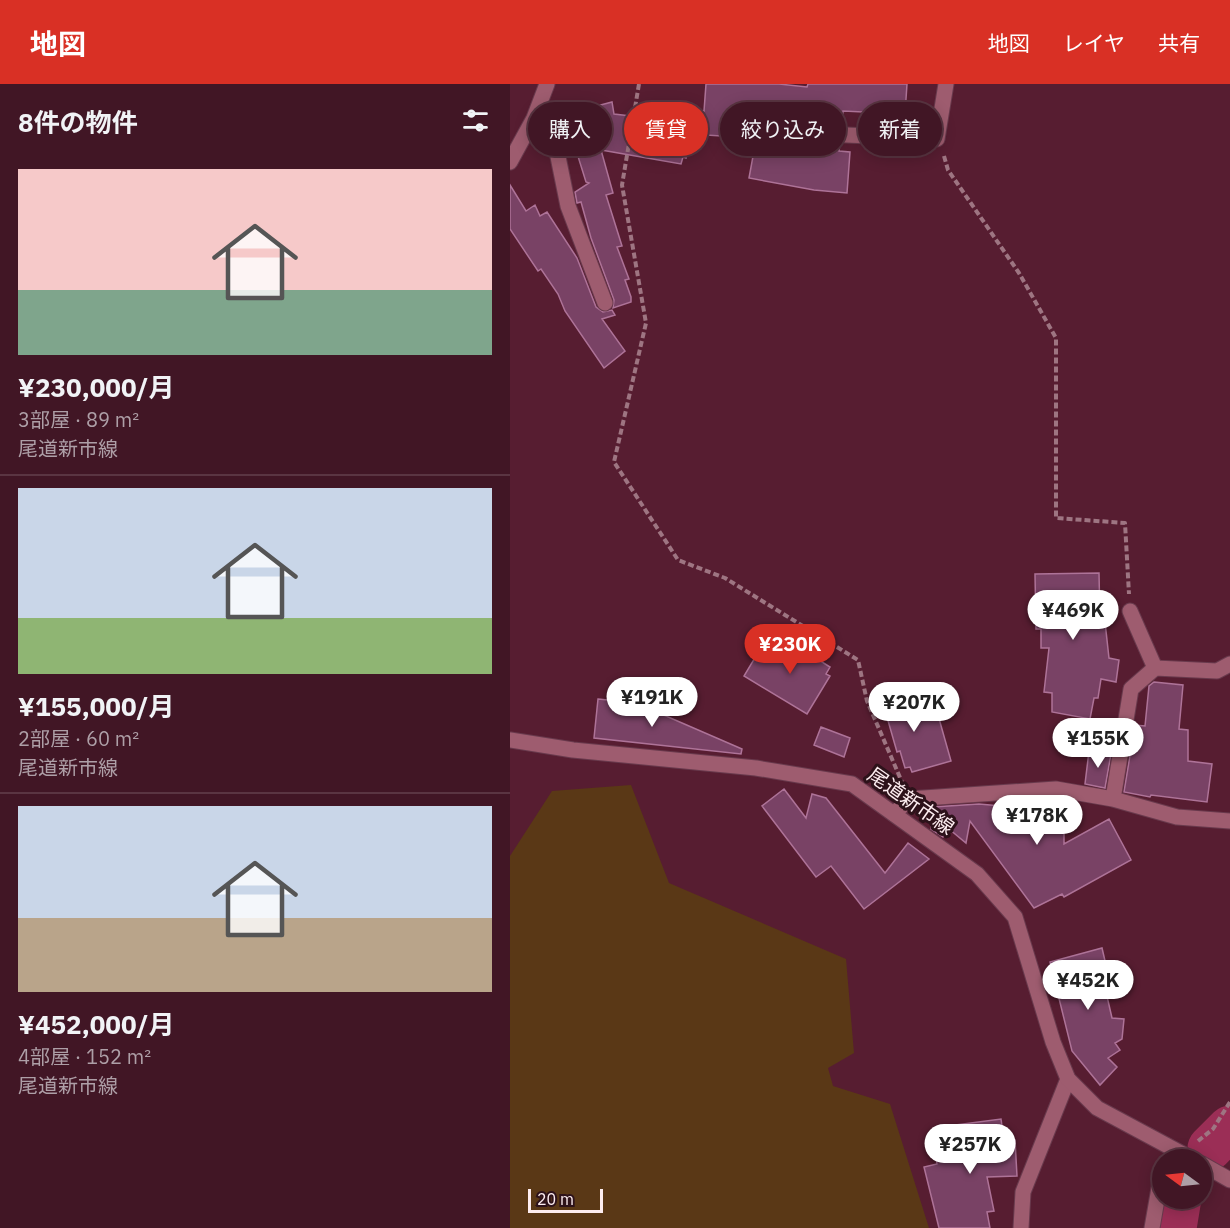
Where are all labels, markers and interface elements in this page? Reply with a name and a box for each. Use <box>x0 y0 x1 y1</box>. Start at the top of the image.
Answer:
text: 地図 <box>30 25 86 62</box>
text: 地図 <box>988 29 1030 57</box>
text: レイヤ <box>1063 29 1125 57</box>
text: 共有 <box>1158 29 1200 57</box>
chip: 購入 <box>528 102 612 156</box>
chip: 賃貸 <box>624 102 708 156</box>
chip: 絞り込み <box>720 102 846 156</box>
chip: 新着 <box>858 102 942 156</box>
icon: filters <box>459 104 492 137</box>
text: 8件の物件 <box>18 105 138 139</box>
icon: home <box>201 208 309 316</box>
text: ¥230,000/月 <box>18 370 175 404</box>
text: 3部屋 · 89 m² <box>18 406 139 433</box>
text: 尾道新市線 <box>18 435 118 462</box>
icon: home <box>201 527 309 635</box>
pin: ¥469K <box>1031 590 1115 641</box>
text: ¥469K <box>1042 596 1104 623</box>
pin: ¥230K <box>748 624 832 675</box>
text: ¥230K <box>759 630 821 657</box>
pin: ¥191K <box>610 677 694 728</box>
pin: ¥207K <box>872 682 956 733</box>
text: ¥191K <box>621 683 683 710</box>
text: ¥207K <box>883 688 945 715</box>
text: ¥155,000/月 <box>18 689 175 723</box>
pin: ¥155K <box>1056 718 1140 769</box>
text: ¥155K <box>1067 724 1129 751</box>
text: 2部屋 · 60 m² <box>18 725 139 752</box>
text: 尾道新市線 <box>18 754 118 781</box>
street label: 尾道新市線 <box>863 761 960 840</box>
pin: ¥178K <box>995 795 1079 846</box>
text: ¥178K <box>1006 801 1068 828</box>
icon: home <box>201 845 309 953</box>
pin: ¥452K <box>1046 960 1130 1011</box>
text: ¥452K <box>1057 966 1119 993</box>
text: ¥452,000/月 <box>18 1007 175 1041</box>
text: 4部屋 · 152 m² <box>18 1043 151 1070</box>
text: 尾道新市線 <box>18 1072 118 1099</box>
pin: ¥257K <box>928 1124 1012 1175</box>
text: ¥257K <box>939 1130 1001 1157</box>
north arrow <box>1152 1149 1212 1209</box>
map controls <box>1152 1149 1212 1209</box>
scale bar <box>528 1186 603 1214</box>
text: 20 m <box>537 1189 574 1209</box>

